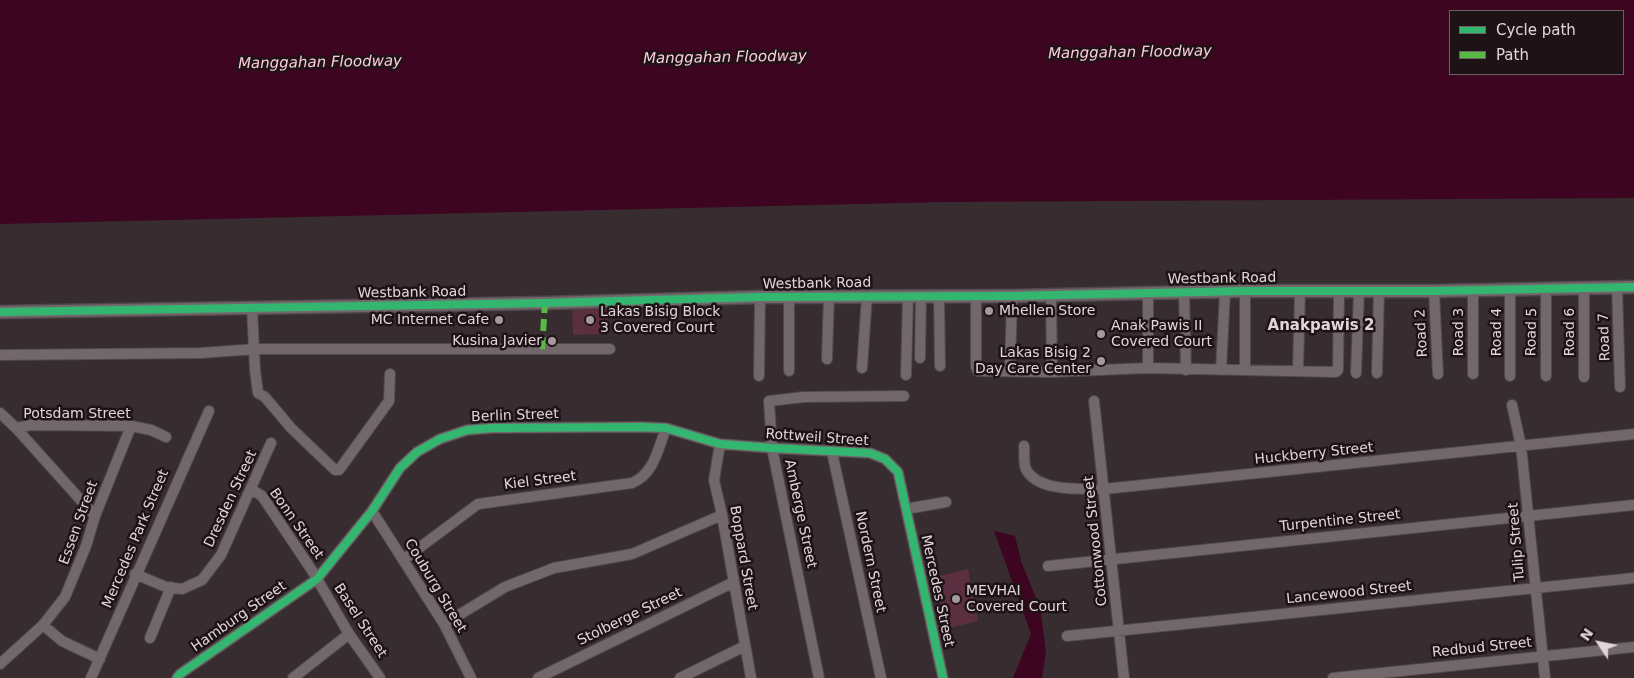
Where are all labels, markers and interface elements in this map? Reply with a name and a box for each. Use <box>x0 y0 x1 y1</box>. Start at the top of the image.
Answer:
legend <box>1449 10 1624 75</box>
text: Cycle path <box>1496 21 1576 39</box>
water label: Manggahan Floodway <box>1048 43 1212 63</box>
text: Path <box>1496 46 1529 64</box>
water label: Manggahan Floodway <box>643 48 807 68</box>
water label: Manggahan Floodway <box>238 53 402 73</box>
street label: Westbank Road <box>1168 270 1276 288</box>
street label: Westbank Road <box>763 275 871 293</box>
street label: Westbank Road <box>358 284 466 302</box>
place label: Mhellen Store <box>999 303 1095 319</box>
place label: Lakas Bisig Block 3 Covered Court <box>600 304 720 336</box>
marker: Mhellen Store <box>983 305 995 317</box>
street label: Road 2 <box>1412 308 1432 358</box>
street label: Road 3 <box>1451 308 1467 356</box>
street label: Road 4 <box>1489 308 1505 356</box>
street label: Road 5 <box>1523 308 1541 356</box>
street label: Road 6 <box>1562 308 1578 356</box>
place label: MC Internet Cafe <box>371 312 489 328</box>
street label: Road 7 <box>1596 312 1614 362</box>
marker: MC Internet Cafe <box>493 314 505 326</box>
marker: Lakas Bisig Block 3 Covered Court <box>584 314 596 326</box>
district label: Anakpawis 2 <box>1268 317 1374 335</box>
place label: Anak Pawis II Covered Court <box>1111 318 1212 351</box>
marker: Anak Pawis II Covered Court <box>1095 328 1107 340</box>
place label: Kusina Javier <box>452 333 542 349</box>
marker: Kusina Javier <box>546 335 558 347</box>
place label: Lakas Bisig 2 Day Care Center <box>975 345 1091 378</box>
marker: Lakas Bisig 2 Day Care Center <box>1095 355 1107 367</box>
street label: Potsdam Street <box>23 406 131 422</box>
street label: Berlin Street <box>471 406 559 426</box>
street label: Rottweil Street <box>765 426 869 450</box>
street label: Huckberry Street <box>1254 439 1374 469</box>
street label: Dresden Street <box>201 448 261 550</box>
street label: Amberge Street <box>780 458 820 570</box>
street label: Mercedes Park Street <box>99 467 173 611</box>
street label: Kiel Street <box>503 468 577 494</box>
street label: Cottonwood Street <box>1081 475 1111 607</box>
street label: Essen Street <box>56 479 102 567</box>
street label: Bonn Street <box>265 485 327 563</box>
street label: Tulip Street <box>1505 502 1529 582</box>
street label: Boppard Street <box>726 504 760 612</box>
street label: Turpentine Street <box>1279 506 1401 536</box>
street label: Nordern Street <box>851 510 889 614</box>
street label: Mercedes Street <box>917 533 957 649</box>
street label: Couburg Street <box>400 536 470 636</box>
street label: Hamburg Street <box>188 578 290 656</box>
street label: Lancewood Street <box>1285 578 1413 608</box>
street label: Basel Street <box>330 581 390 661</box>
place label: MEVHAI Covered Court <box>966 583 1067 616</box>
street label: Stolberge Street <box>575 584 685 650</box>
marker: MEVHAI Covered Court <box>950 593 962 605</box>
north arrow <box>1574 618 1624 668</box>
text: N <box>1577 625 1596 644</box>
street label: Redbud Street <box>1431 634 1533 662</box>

